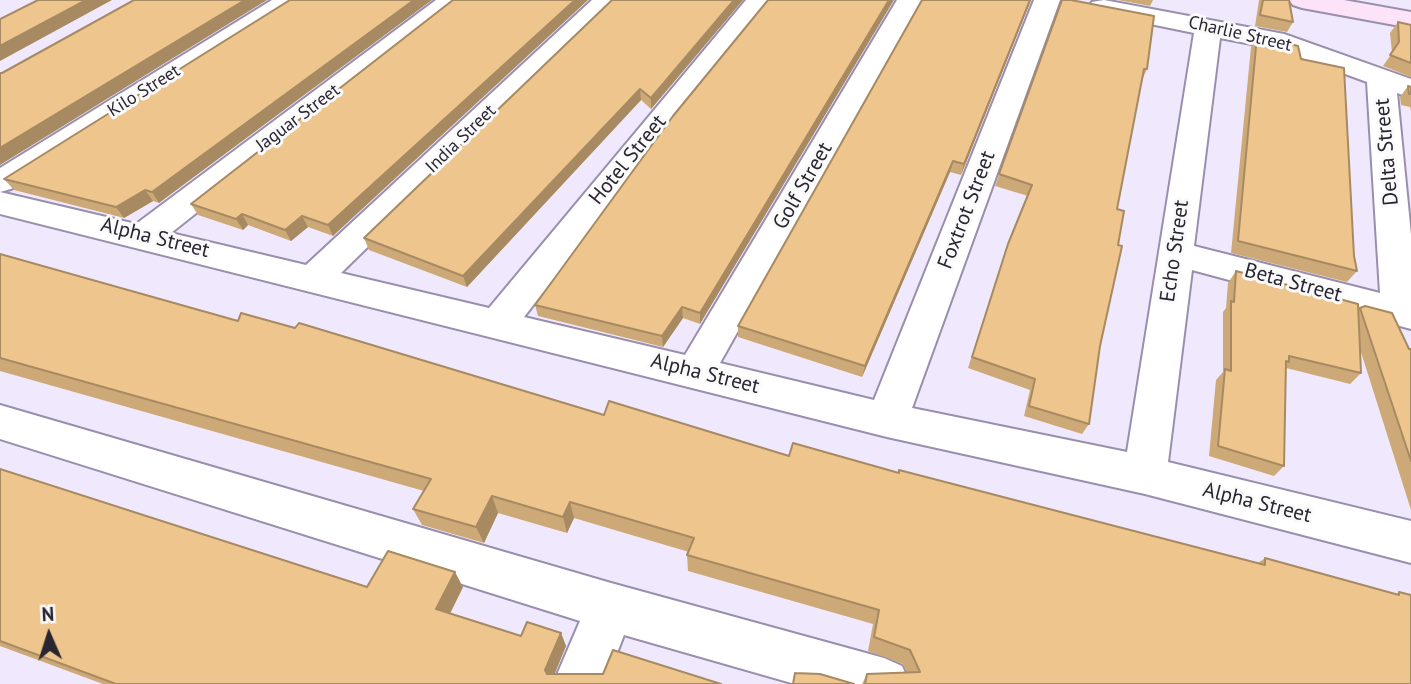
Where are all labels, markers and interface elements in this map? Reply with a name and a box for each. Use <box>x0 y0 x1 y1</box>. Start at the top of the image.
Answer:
street label: Charlie Street <box>1186 12 1294 56</box>
street label: Kilo Street <box>104 60 184 122</box>
street label: Jaguar Street <box>252 79 344 157</box>
street label: Delta Street <box>1370 97 1404 207</box>
street label: India Street <box>421 100 501 178</box>
street label: Hotel Street <box>584 110 672 210</box>
street label: Golf Street <box>768 138 838 234</box>
street label: Foxtrot Street <box>933 147 1001 273</box>
street label: Echo Street <box>1155 198 1195 304</box>
street label: Alpha Street <box>98 212 212 264</box>
street label: Beta Street <box>1242 258 1344 308</box>
street label: Alpha Street <box>648 348 762 400</box>
street label: Alpha Street <box>1200 477 1314 529</box>
north arrow <box>14 600 84 670</box>
text: N <box>41 602 55 626</box>

